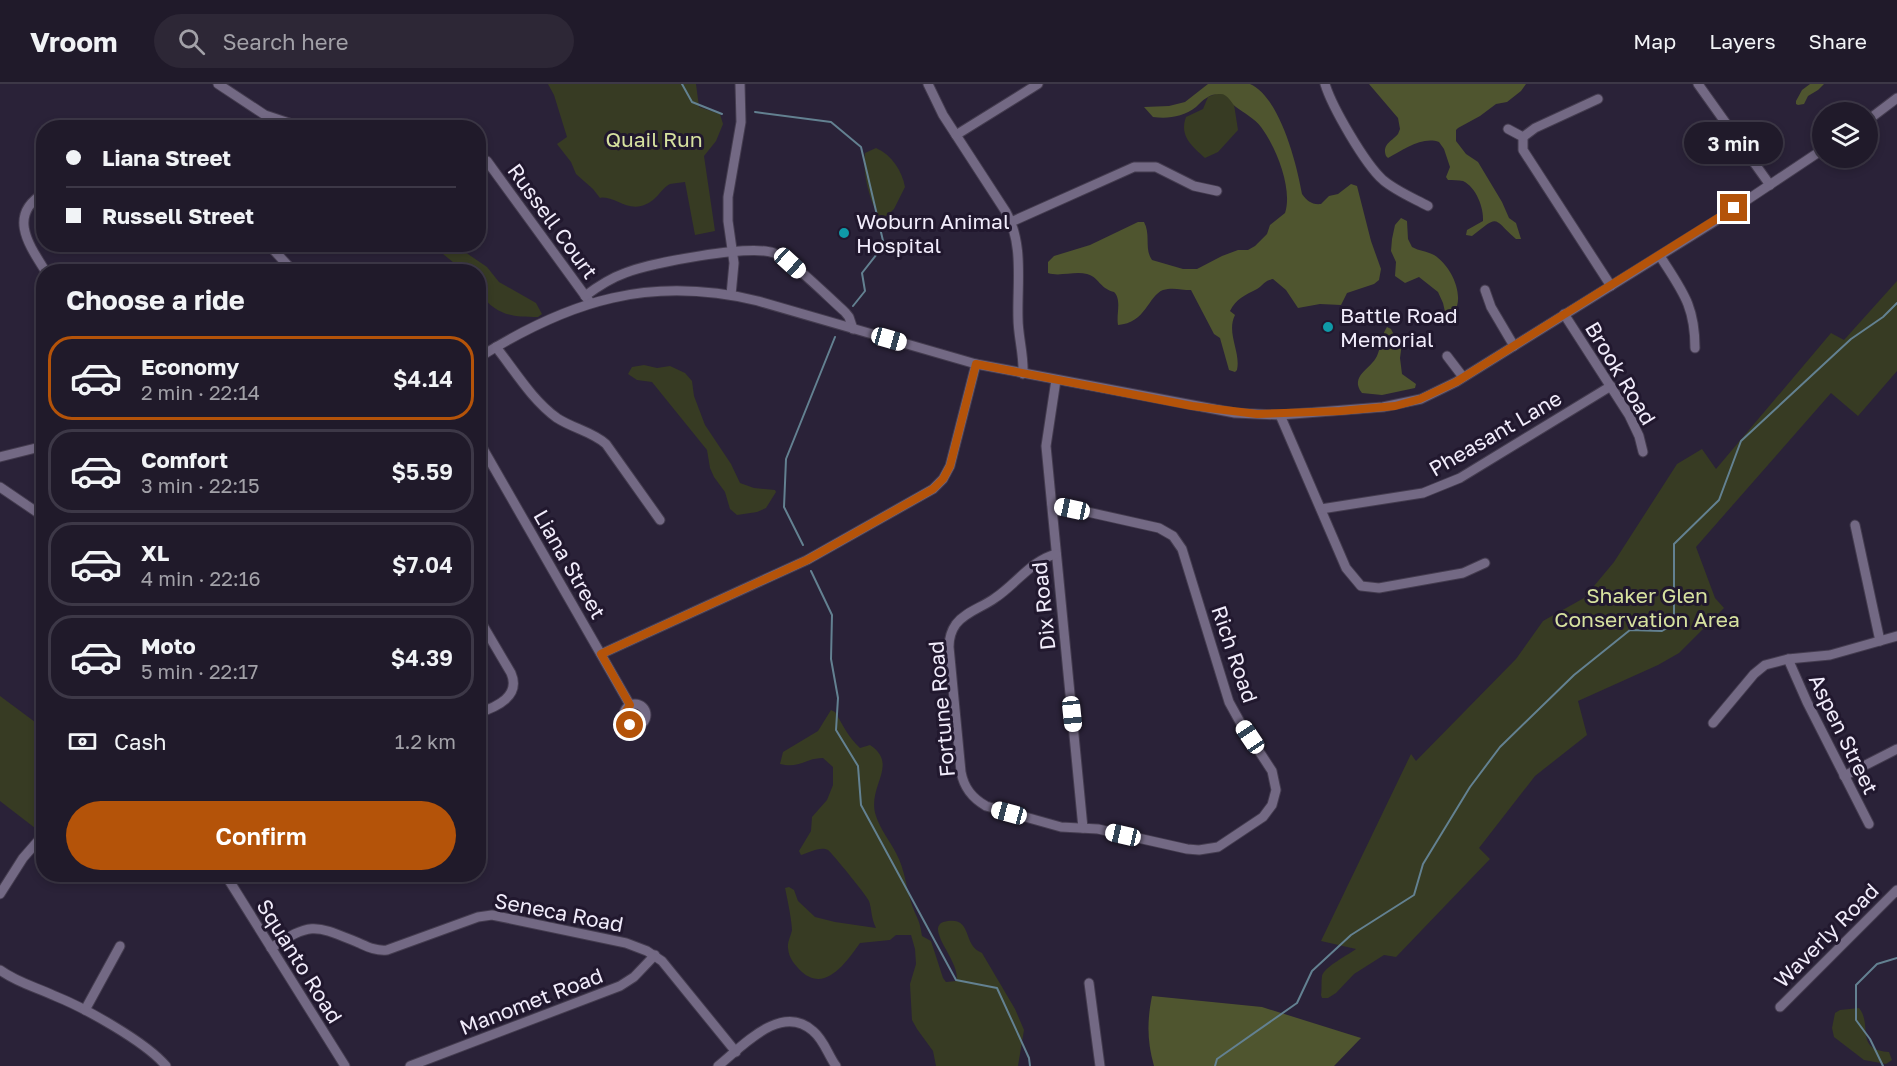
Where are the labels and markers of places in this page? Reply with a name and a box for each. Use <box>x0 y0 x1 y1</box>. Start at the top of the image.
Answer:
place label: Woburn Animal Hospital <box>856 208 1010 258</box>
marker: Woburn Animal Hospital <box>837 226 851 240</box>
place label: Battle Road Memorial <box>1340 302 1458 352</box>
marker: Battle Road Memorial <box>1321 320 1335 334</box>

